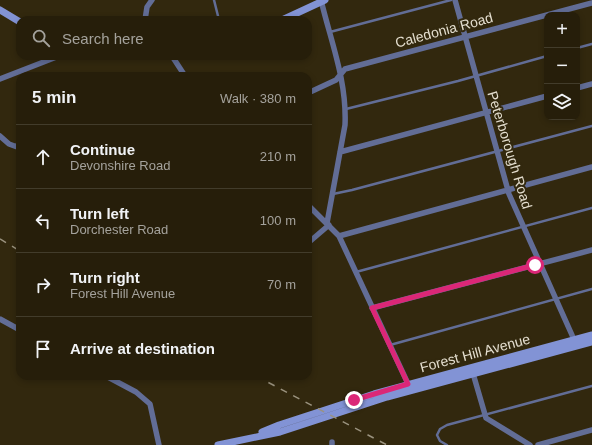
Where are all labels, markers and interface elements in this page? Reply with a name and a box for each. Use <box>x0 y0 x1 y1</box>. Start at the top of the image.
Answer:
street label: Caledonia Road <box>393 9 495 51</box>
map controls <box>544 12 580 120</box>
button: + <box>544 12 580 48</box>
search box <box>16 16 312 60</box>
icon: search <box>30 27 52 49</box>
text: Search here <box>62 30 144 47</box>
button: − <box>544 48 580 84</box>
button: layers <box>544 84 580 120</box>
text: 5 min <box>32 88 76 107</box>
street label: Peterborough Road <box>484 89 536 211</box>
text: Walk · 380 m <box>220 91 296 106</box>
text: Continue <box>70 141 135 158</box>
icon: ahead <box>32 146 54 168</box>
text: 210 m <box>260 149 296 164</box>
text: Devonshire Road <box>70 158 170 173</box>
text: Turn left <box>70 205 129 222</box>
icon: left <box>32 210 54 232</box>
text: 100 m <box>260 213 296 228</box>
text: Dorchester Road <box>70 222 168 237</box>
route start <box>526 256 544 274</box>
text: Turn right <box>70 269 140 286</box>
icon: right <box>32 274 54 296</box>
text: 70 m <box>267 277 296 292</box>
text: Forest Hill Avenue <box>70 286 175 301</box>
street label: Forest Hill Avenue <box>418 331 532 375</box>
icon: arrive <box>32 338 54 360</box>
text: Arrive at destination <box>70 340 215 357</box>
route end <box>345 391 363 409</box>

